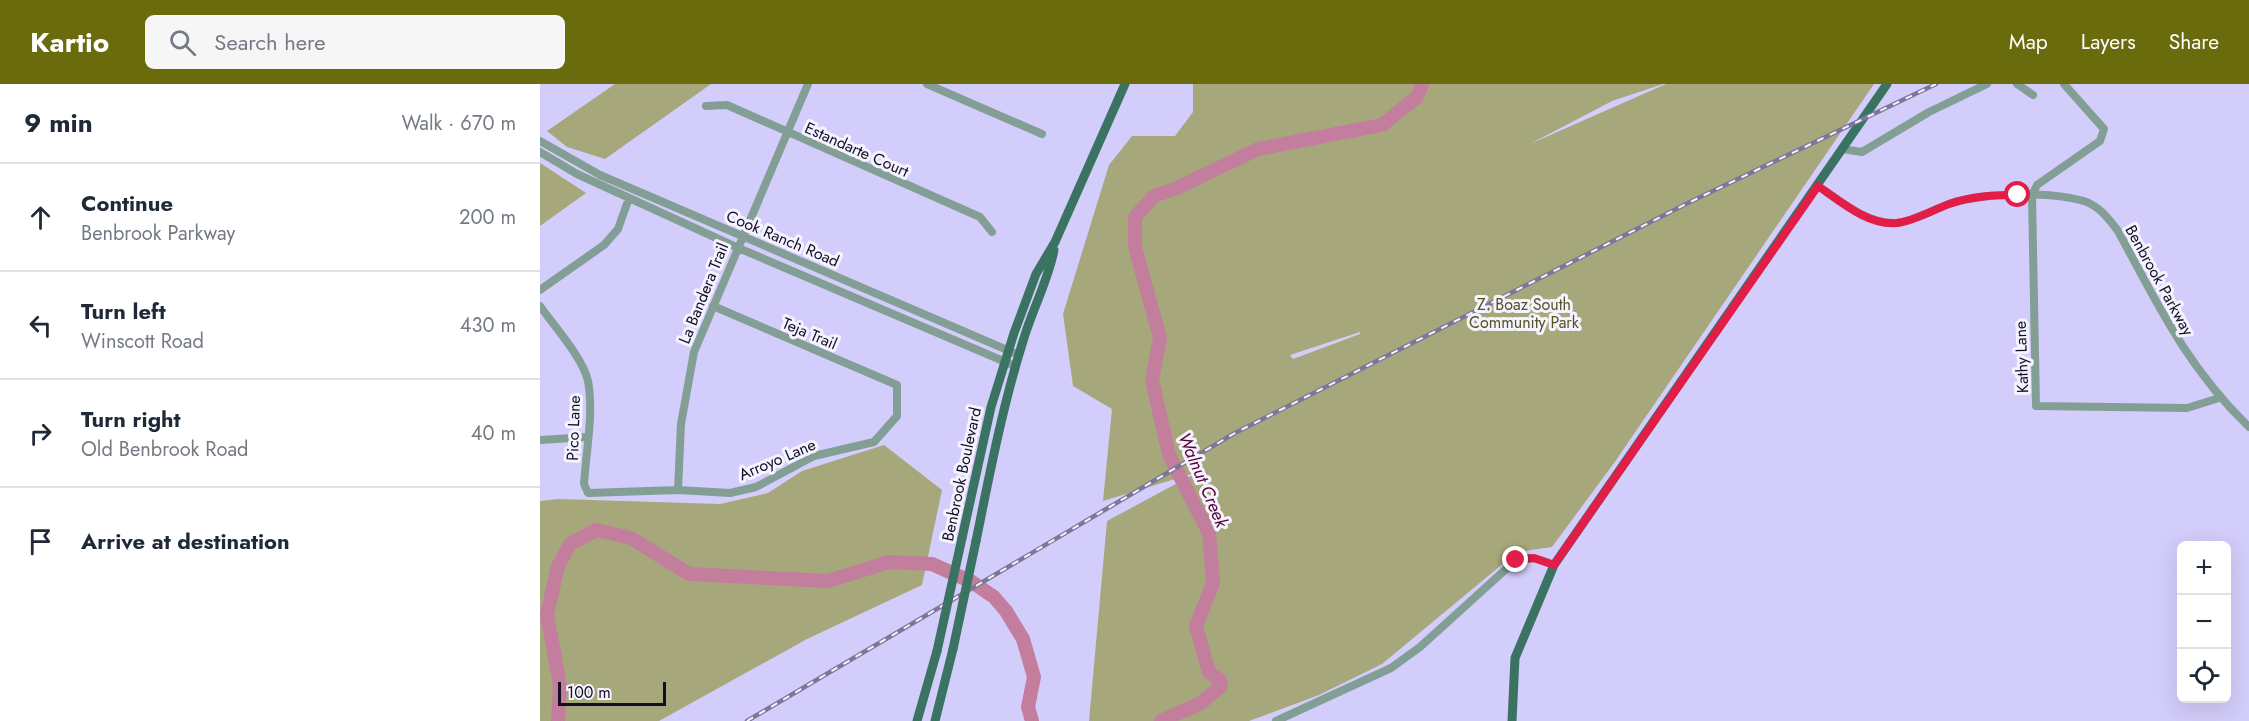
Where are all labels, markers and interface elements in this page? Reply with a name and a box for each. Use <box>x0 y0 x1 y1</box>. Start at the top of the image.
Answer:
search box <box>145 15 565 69</box>
text: Kartio <box>30 22 109 63</box>
icon: search <box>166 26 199 59</box>
text: Search here <box>214 26 326 58</box>
text: Map <box>2009 27 2048 57</box>
text: Layers <box>2081 27 2136 57</box>
text: Share <box>2169 27 2219 57</box>
text: 9 min <box>24 104 93 142</box>
text: Walk · 670 m <box>402 109 516 138</box>
street label: Estandarte Court <box>801 116 913 183</box>
route start <box>2004 181 2030 207</box>
text: Continue <box>81 187 173 219</box>
icon: ahead <box>24 201 57 234</box>
text: 200 m <box>459 203 516 232</box>
street label: Cook Ranch Road <box>723 204 843 273</box>
text: Benbrook Parkway <box>81 219 235 248</box>
street label: Benbrook Parkway <box>2120 221 2200 341</box>
street label: La Bandera Trail <box>673 239 734 347</box>
park label: Z. Boaz South Community Park <box>1469 293 1580 334</box>
text: Turn left <box>81 295 166 327</box>
icon: left <box>24 309 57 342</box>
text: 430 m <box>460 311 516 340</box>
street label: Teja Trail <box>779 312 841 355</box>
street label: Kathy Lane <box>2009 320 2034 394</box>
text: Winscott Road <box>81 327 204 356</box>
street label: Pico Lane <box>561 395 586 461</box>
text: Turn right <box>81 403 181 435</box>
street label: Benbrook Boulevard <box>936 405 987 543</box>
icon: right <box>24 417 57 450</box>
text: 40 m <box>471 419 516 448</box>
water label: Walnut Creek <box>1171 429 1235 533</box>
street label: Arroyo Lane <box>735 433 819 486</box>
text: Old Benbrook Road <box>81 435 249 464</box>
icon: arrive <box>24 525 57 558</box>
text: Arrive at destination <box>81 525 290 557</box>
map controls <box>2177 541 2231 703</box>
button: + <box>2177 541 2231 595</box>
route end <box>1502 546 1528 572</box>
button: − <box>2177 595 2231 649</box>
button: locate <box>2177 649 2231 703</box>
scale bar <box>558 679 666 706</box>
text: 100 m <box>567 681 611 704</box>

